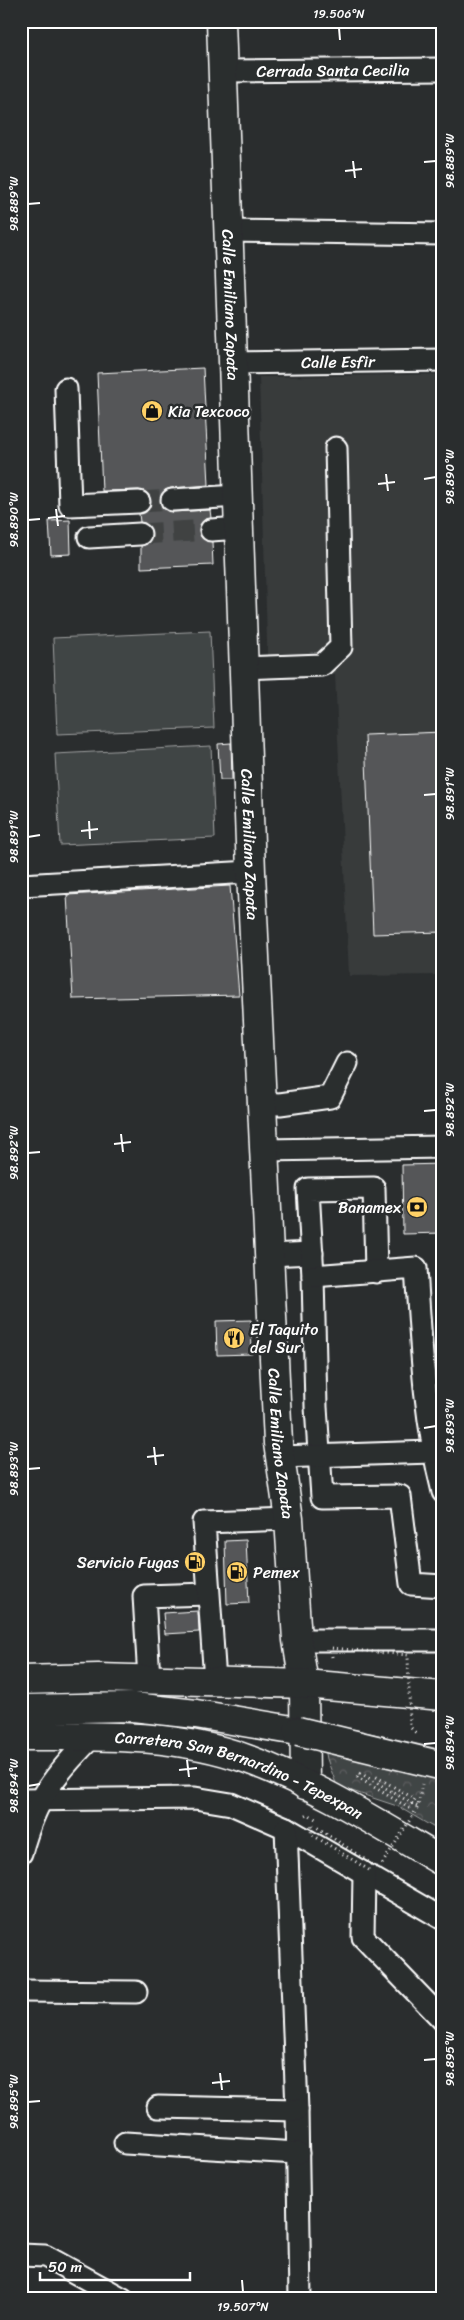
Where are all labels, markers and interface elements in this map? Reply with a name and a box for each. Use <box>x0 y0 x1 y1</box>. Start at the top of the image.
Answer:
text: 19.506°N <box>313 3 365 25</box>
street label: Cerrada Santa Cecilia <box>256 55 410 85</box>
text: 98.889°W <box>439 133 461 188</box>
text: 98.889°W <box>3 176 25 231</box>
street label: Calle Emiliano Zapata <box>214 229 248 381</box>
street label: Calle Esfir <box>301 346 376 377</box>
place label: Kia Texcoco <box>168 397 250 426</box>
shop icon: Kia Texcoco <box>140 399 164 423</box>
text: 98.890°W <box>439 449 461 504</box>
text: 98.890°W <box>3 492 25 547</box>
text: 98.891°W <box>439 767 461 820</box>
street label: Calle Emiliano Zapata <box>233 768 268 921</box>
text: 98.891°W <box>3 810 25 863</box>
text: 98.892°W <box>439 1082 461 1137</box>
text: 98.892°W <box>3 1125 25 1180</box>
place label: Banamex <box>338 1193 402 1222</box>
bank icon: Banamex <box>405 1195 429 1219</box>
place label: El Taquito del Sur <box>250 1315 318 1362</box>
restaurant icon: El Taquito del Sur <box>222 1326 246 1350</box>
street label: Calle Emiliano Zapata <box>260 1368 303 1521</box>
text: 98.893°W <box>439 1398 461 1453</box>
text: 98.893°W <box>3 1441 25 1496</box>
place label: Servicio Fugas <box>77 1548 180 1577</box>
fuel station icon: Servicio Fugas <box>183 1550 207 1574</box>
place label: Pemex <box>253 1558 300 1587</box>
fuel station icon: Pemex <box>225 1560 249 1584</box>
text: 98.894°W <box>439 1715 461 1770</box>
street label: Carretera San Bernardino - Tepexpan <box>114 1722 369 1827</box>
text: 98.894°W <box>3 1758 25 1813</box>
text: 98.895°W <box>439 2031 461 2086</box>
text: 98.895°W <box>3 2074 25 2129</box>
scale bar <box>40 2250 190 2282</box>
text: 50 m <box>48 2254 83 2280</box>
text: 19.507°N <box>217 2296 269 2318</box>

